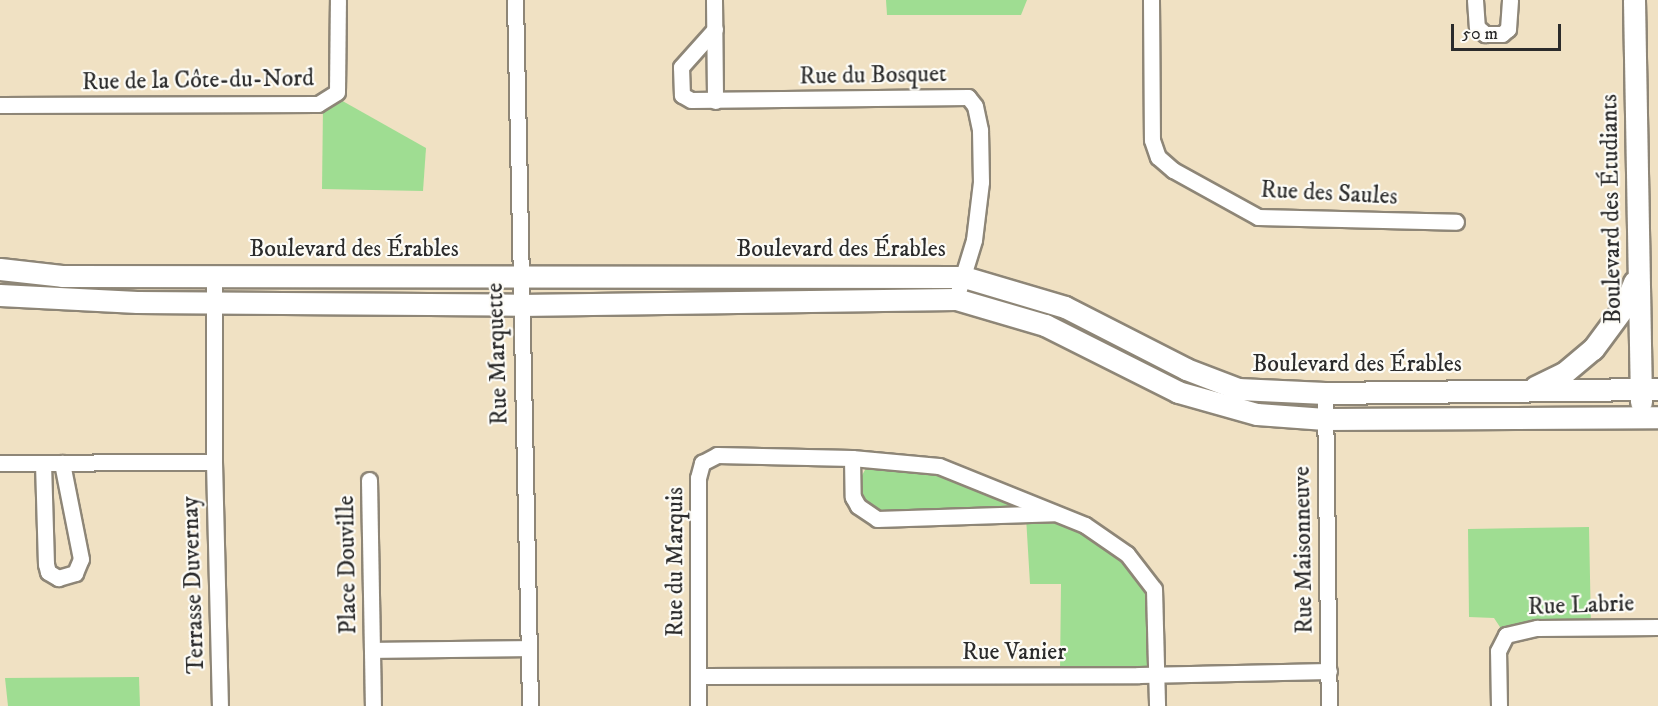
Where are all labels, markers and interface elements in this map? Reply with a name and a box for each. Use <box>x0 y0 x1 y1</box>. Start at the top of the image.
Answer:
scale bar <box>1454 12 1564 50</box>
text: 50 m <box>1462 23 1498 45</box>
street label: Rue du Bosquet <box>799 60 947 92</box>
street label: Rue de la Côte-du-Nord <box>82 65 314 97</box>
street label: Boulevard des Étudiants <box>1596 94 1628 324</box>
street label: Rue des Saules <box>1260 176 1398 212</box>
street label: Boulevard des Érables <box>249 236 459 264</box>
street label: Boulevard des Érables <box>736 236 946 264</box>
street label: Rue Marquette <box>481 282 515 426</box>
street label: Boulevard des Érables <box>1252 351 1462 379</box>
street label: Rue Maisonneuve <box>1288 466 1320 634</box>
street label: Rue du Marquis <box>662 487 690 637</box>
street label: Place Douville <box>332 495 364 635</box>
street label: Terrasse Duvernay <box>177 496 211 674</box>
street label: Rue Labrie <box>1527 590 1635 622</box>
street label: Rue Vanier <box>962 639 1066 667</box>

